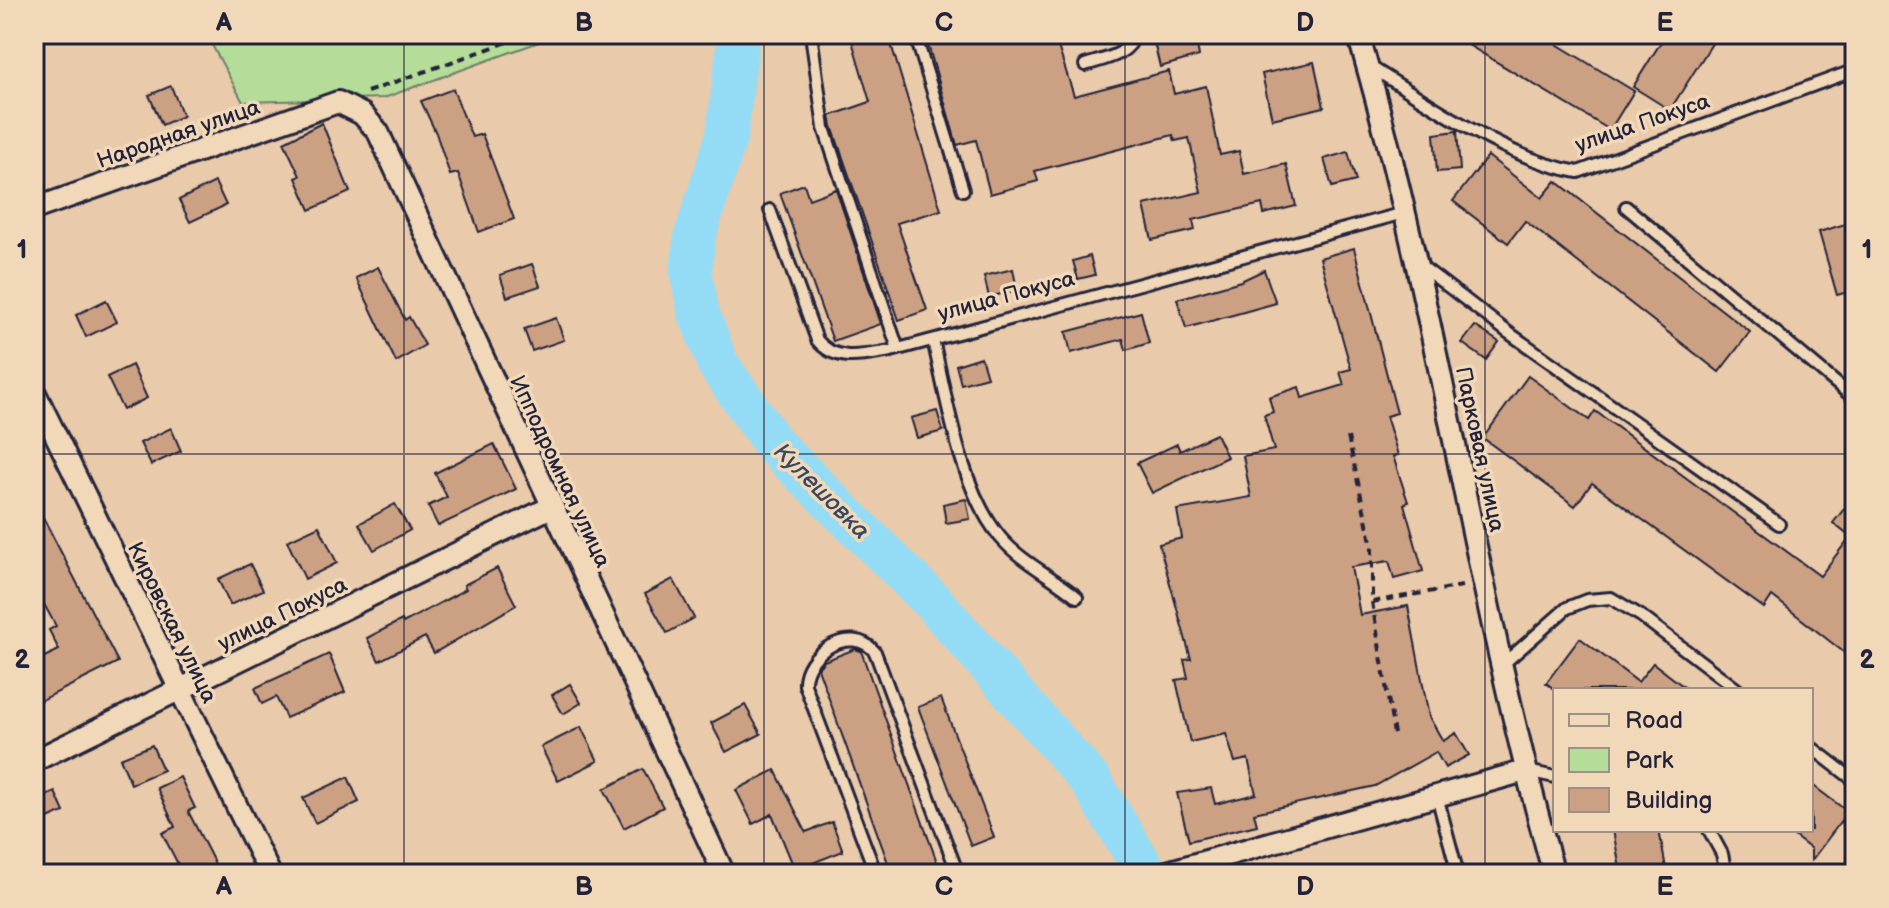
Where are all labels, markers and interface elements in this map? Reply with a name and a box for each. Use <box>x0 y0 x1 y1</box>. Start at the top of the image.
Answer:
text: A <box>215 8 232 39</box>
text: B <box>575 8 593 39</box>
text: C <box>935 8 953 39</box>
text: D <box>1296 8 1314 39</box>
text: E <box>1657 8 1674 39</box>
street label: улица Покуса <box>1572 88 1713 159</box>
street label: Народная улица <box>94 94 263 175</box>
text: 1 <box>17 235 27 266</box>
text: 1 <box>1862 235 1872 266</box>
street label: улица Покуса <box>935 265 1078 328</box>
street label: Парковая улица <box>1449 364 1510 534</box>
street label: Ипподромная улица <box>503 371 616 572</box>
water label: Кулешовка <box>768 437 876 545</box>
street label: Кировская улица <box>121 538 222 708</box>
street label: улица Покуса <box>214 571 352 657</box>
text: 2 <box>14 645 30 676</box>
text: 2 <box>1859 645 1875 676</box>
legend <box>1553 688 1813 832</box>
text: Road <box>1625 706 1683 735</box>
text: Park <box>1625 746 1673 775</box>
text: Building <box>1625 786 1712 815</box>
text: A <box>215 872 232 903</box>
text: B <box>575 872 593 903</box>
text: C <box>935 872 953 903</box>
text: D <box>1296 872 1314 903</box>
text: E <box>1657 872 1674 903</box>

